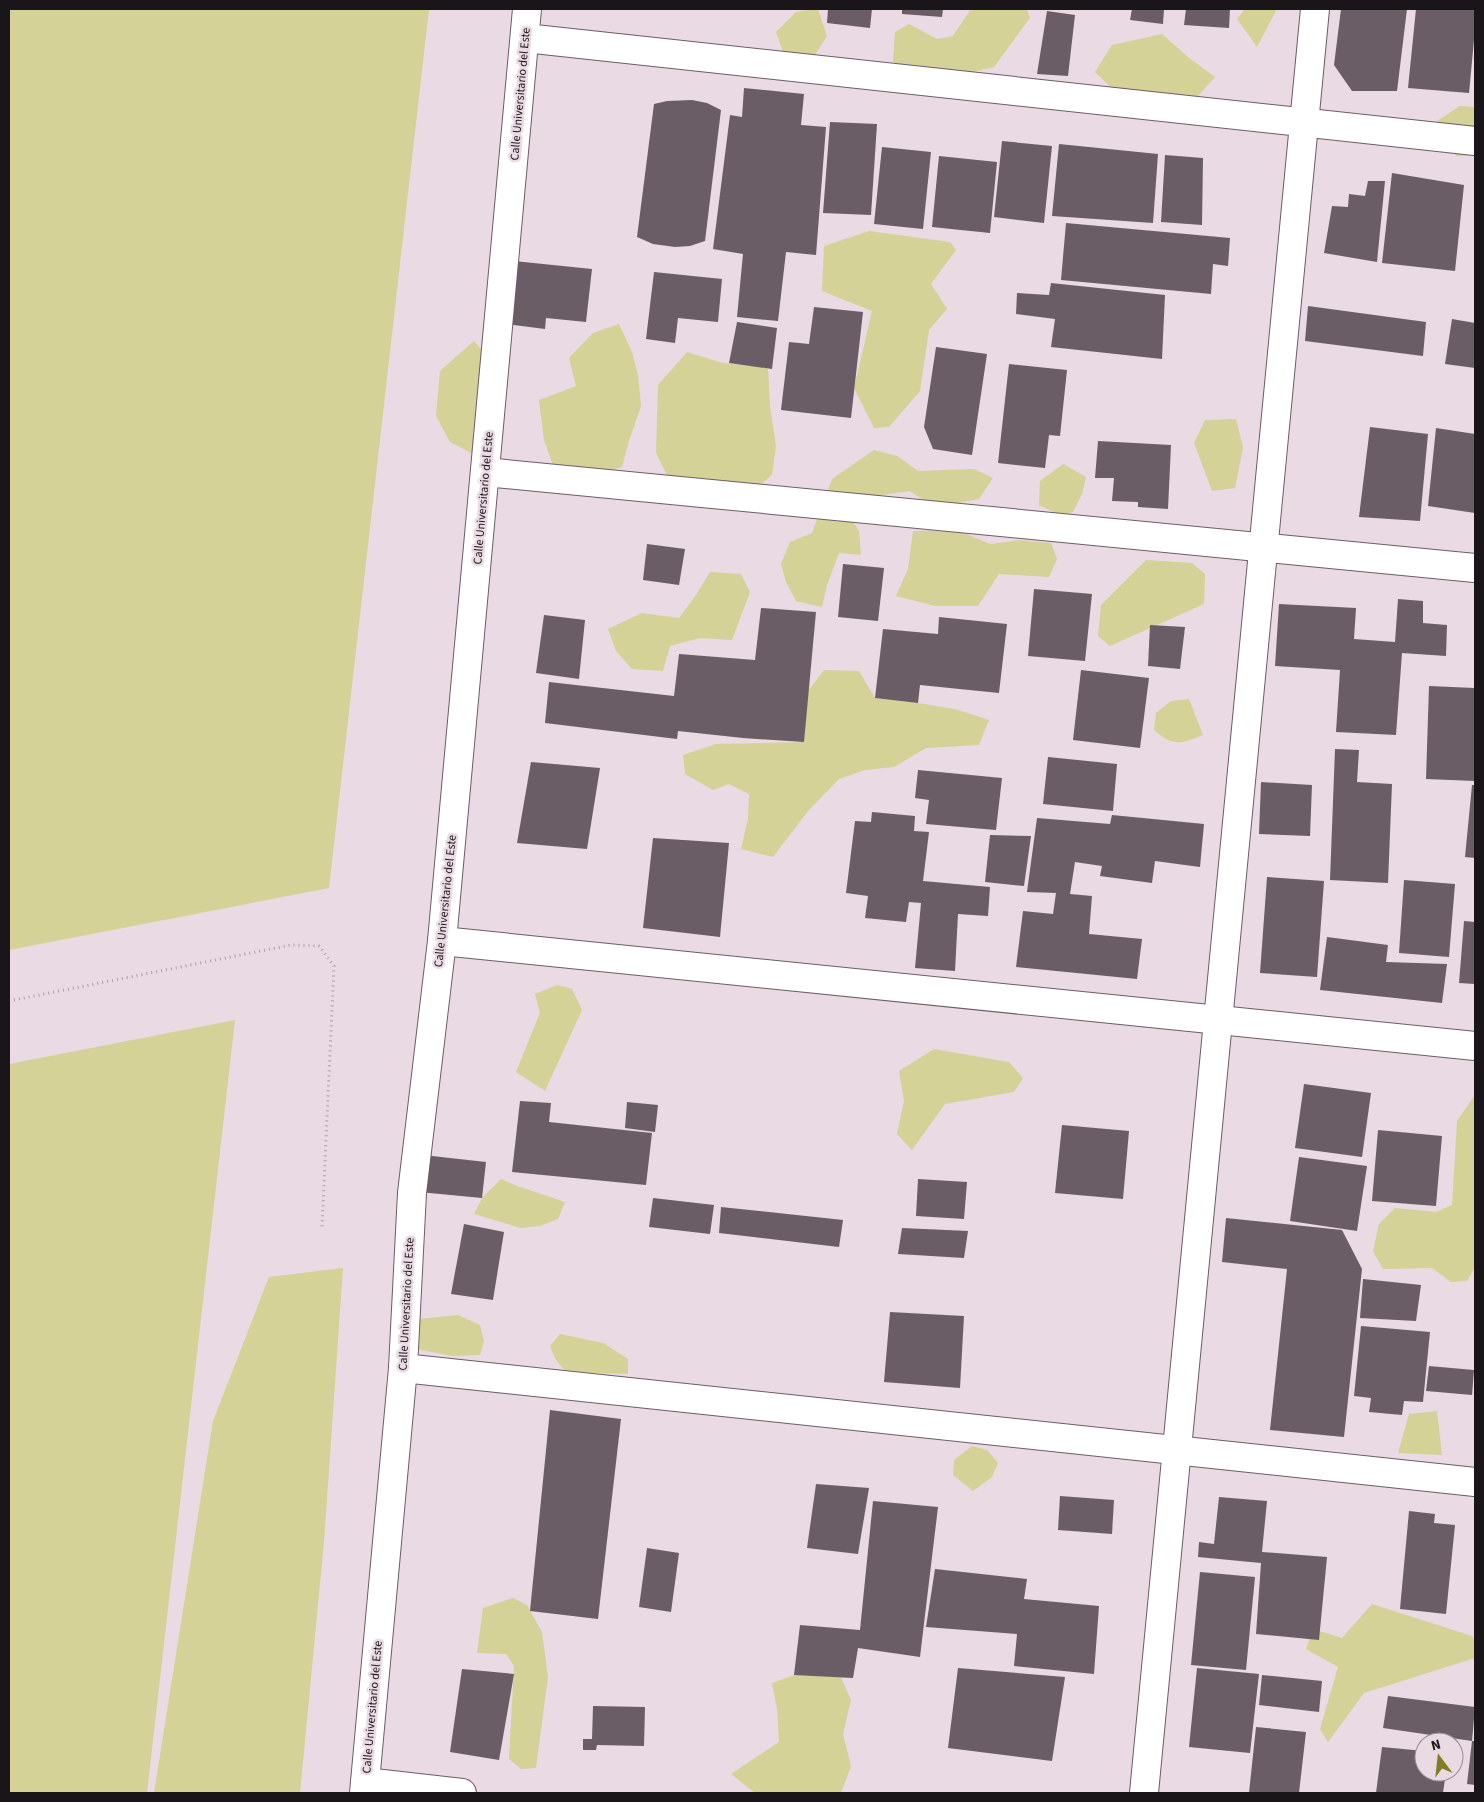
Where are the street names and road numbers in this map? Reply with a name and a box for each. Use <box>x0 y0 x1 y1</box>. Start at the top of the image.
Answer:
street label: Calle Universitario del Este <box>506 27 535 161</box>
street label: Calle Universitario del Este <box>469 431 498 565</box>
street label: Calle Universitario del Este <box>430 834 461 968</box>
street label: Calle Universitario del Este <box>395 1237 418 1371</box>
street label: Calle Universitario del Este <box>358 1640 387 1774</box>

